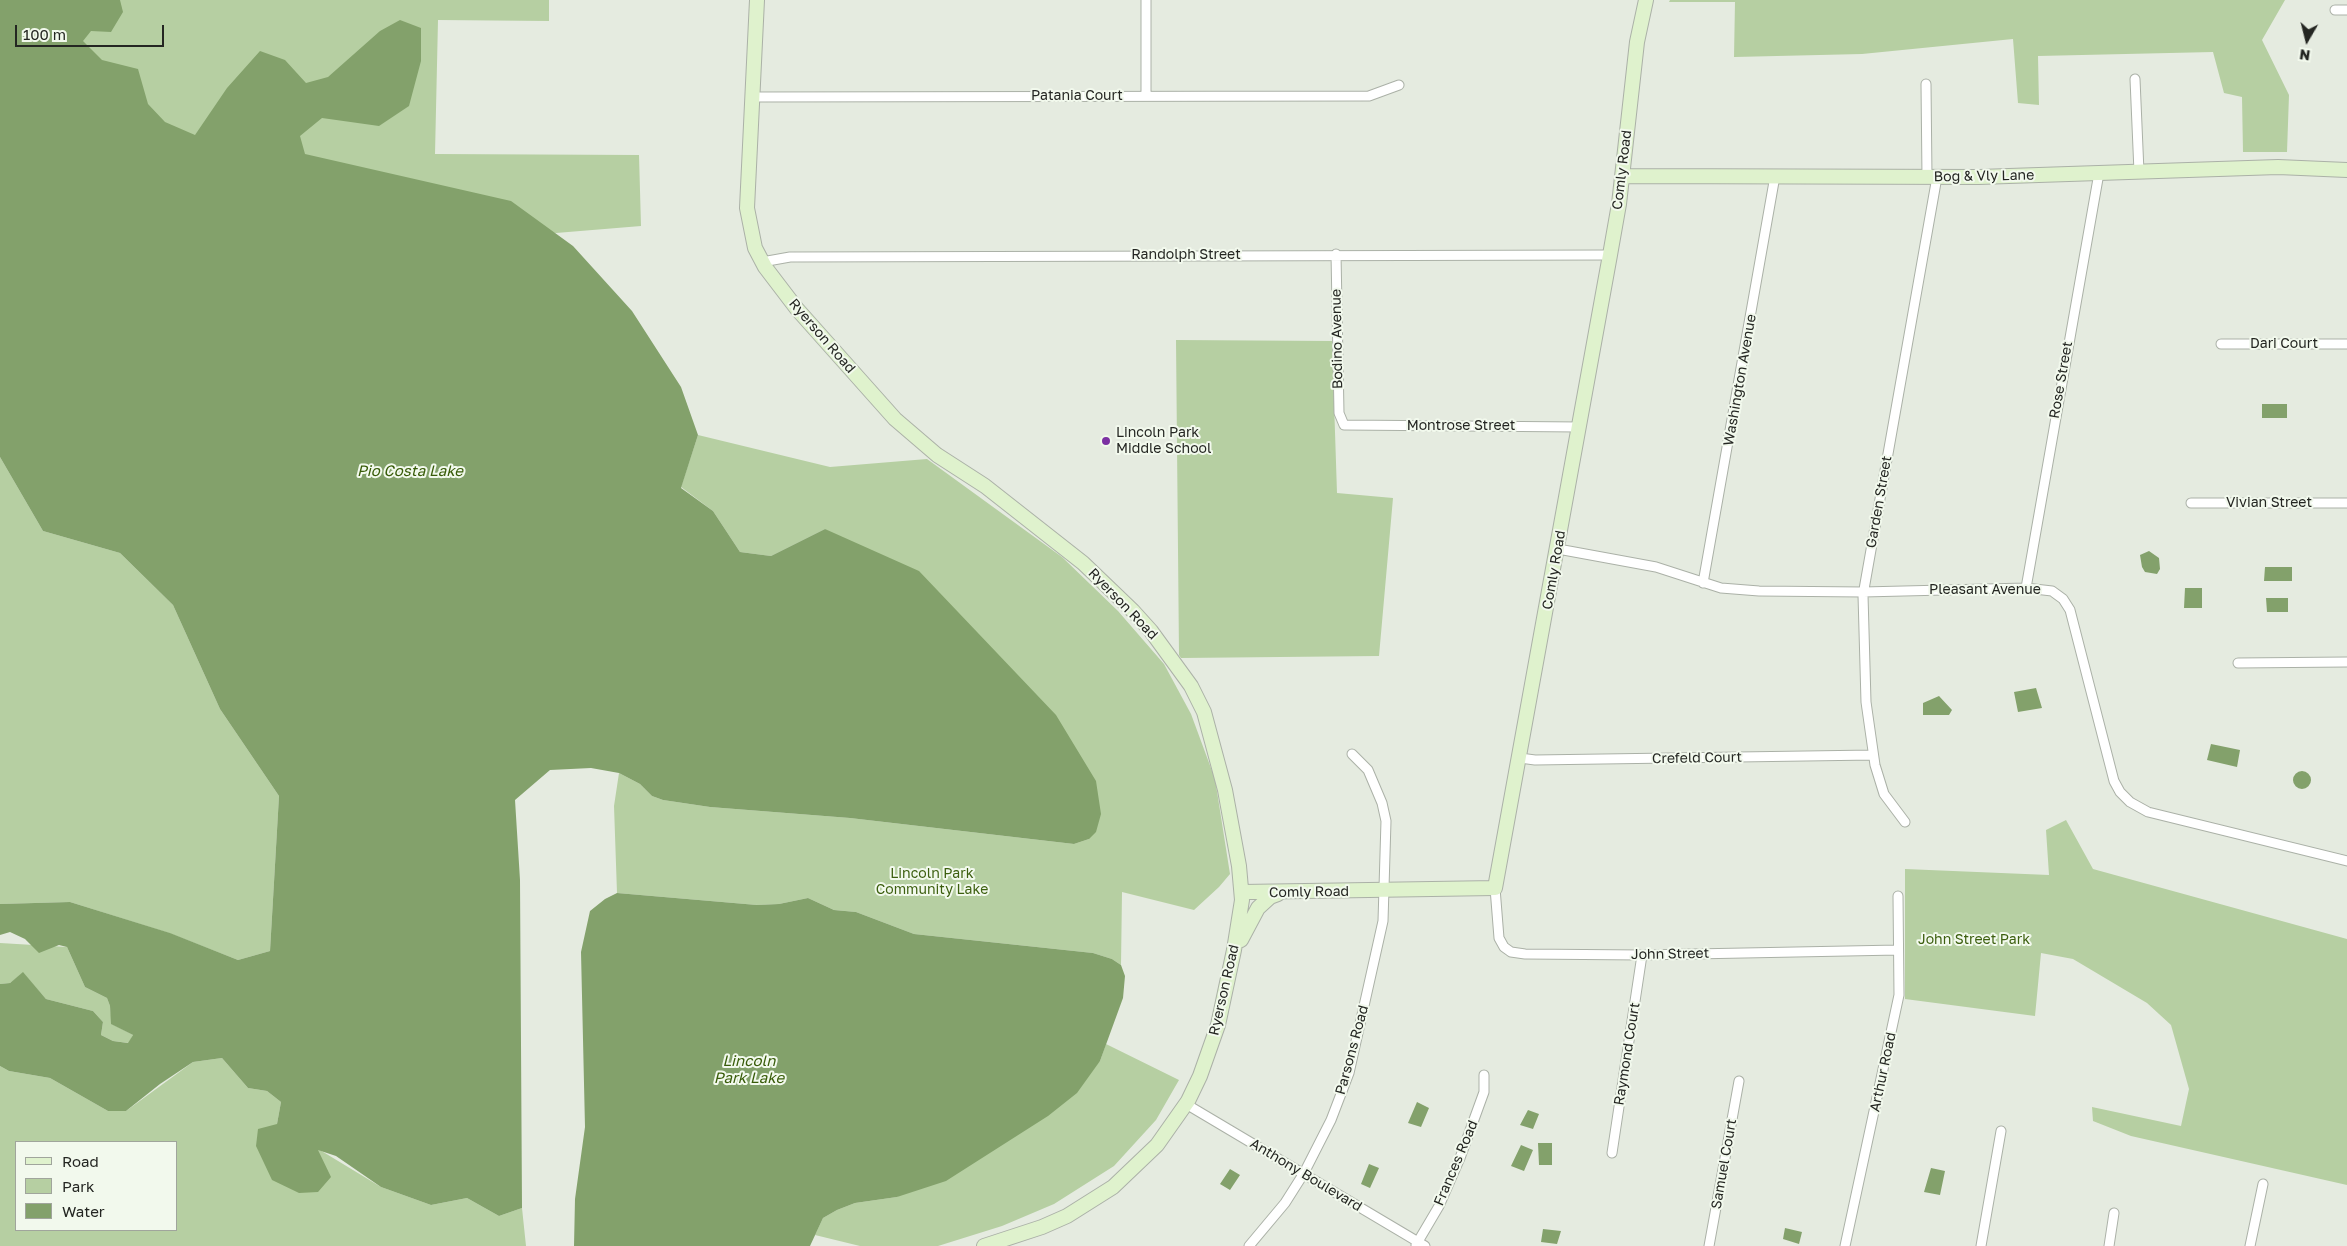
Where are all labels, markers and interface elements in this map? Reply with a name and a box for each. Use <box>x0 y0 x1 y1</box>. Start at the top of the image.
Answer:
scale bar <box>18 15 166 47</box>
north arrow <box>2282 15 2332 65</box>
text: 100 m <box>23 25 66 43</box>
text: N <box>2298 46 2311 65</box>
street label: Patania Court <box>1031 88 1123 104</box>
street label: Comly Road <box>1609 129 1635 211</box>
street label: Bog & Vly Lane <box>1934 167 2034 185</box>
street label: Randolph Street <box>1131 247 1241 263</box>
street label: Bodino Avenue <box>1328 289 1346 389</box>
street label: Ryerson Road <box>785 295 859 377</box>
street label: Washington Avenue <box>1720 313 1760 447</box>
street label: Dari Court <box>2250 336 2318 352</box>
street label: Rose Street <box>2046 340 2076 420</box>
street label: Montrose Street <box>1407 418 1515 434</box>
place label: Lincoln Park Middle School <box>1116 425 1211 458</box>
marker: Lincoln Park Middle School <box>1100 435 1112 447</box>
street label: Garden Street <box>1863 455 1895 549</box>
water label: Pio Costa Lake <box>357 462 463 480</box>
street label: Vivian Street <box>2226 495 2312 511</box>
street label: Comly Road <box>1539 529 1569 611</box>
street label: Ryerson Road <box>1085 565 1161 643</box>
street label: Pleasant Avenue <box>1929 582 2041 598</box>
street label: Crefeld Court <box>1652 749 1742 767</box>
park label: Lincoln Park Community Lake <box>876 866 988 899</box>
street label: Comly Road <box>1269 883 1349 901</box>
park label: John Street Park <box>1918 932 2030 948</box>
street label: Ryerson Road <box>1205 943 1243 1037</box>
street label: John Street <box>1631 945 1709 963</box>
street label: Raymond Court <box>1611 1001 1643 1107</box>
street label: Parsons Road <box>1332 1003 1372 1097</box>
street label: Arthur Road <box>1866 1031 1900 1113</box>
water label: Lincoln Park Lake <box>714 1052 784 1087</box>
street label: Samuel Court <box>1708 1117 1740 1211</box>
street label: Frances Road <box>1430 1118 1482 1208</box>
street label: Anthony Boulevard <box>1247 1135 1365 1215</box>
legend <box>15 1141 178 1231</box>
text: Road <box>62 1152 99 1170</box>
text: Park <box>62 1177 94 1195</box>
text: Water <box>62 1202 105 1220</box>

